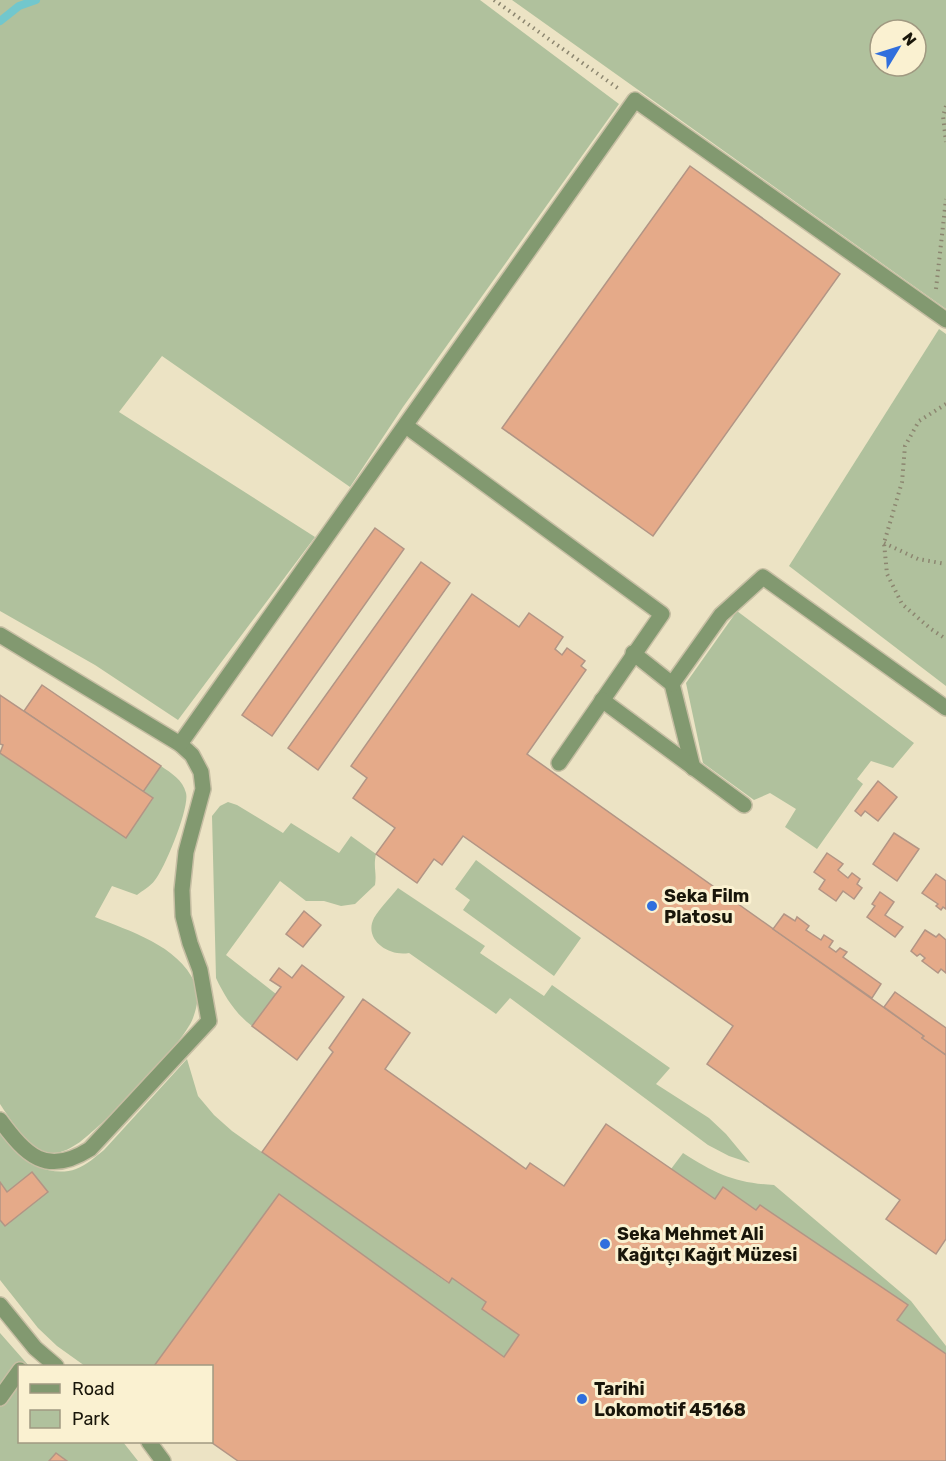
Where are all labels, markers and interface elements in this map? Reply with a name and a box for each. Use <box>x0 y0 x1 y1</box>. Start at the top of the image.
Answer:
north arrow <box>868 18 928 78</box>
text: N <box>898 29 920 49</box>
place label: Seka Film Platosu <box>664 885 749 928</box>
marker: Seka Film Platosu <box>645 899 659 913</box>
place label: Seka Mehmet Ali Kağıtçı Kağıt Müzesi <box>617 1223 797 1266</box>
marker: Seka Mehmet Ali Kağıtçı Kağıt Müzesi <box>598 1237 612 1251</box>
legend <box>18 1365 213 1443</box>
text: Road <box>72 1378 115 1400</box>
place label: Tarihi Lokomotif 45168 <box>594 1378 746 1421</box>
marker: Tarihi Lokomotif 45168 <box>575 1392 589 1406</box>
text: Park <box>72 1408 110 1430</box>

